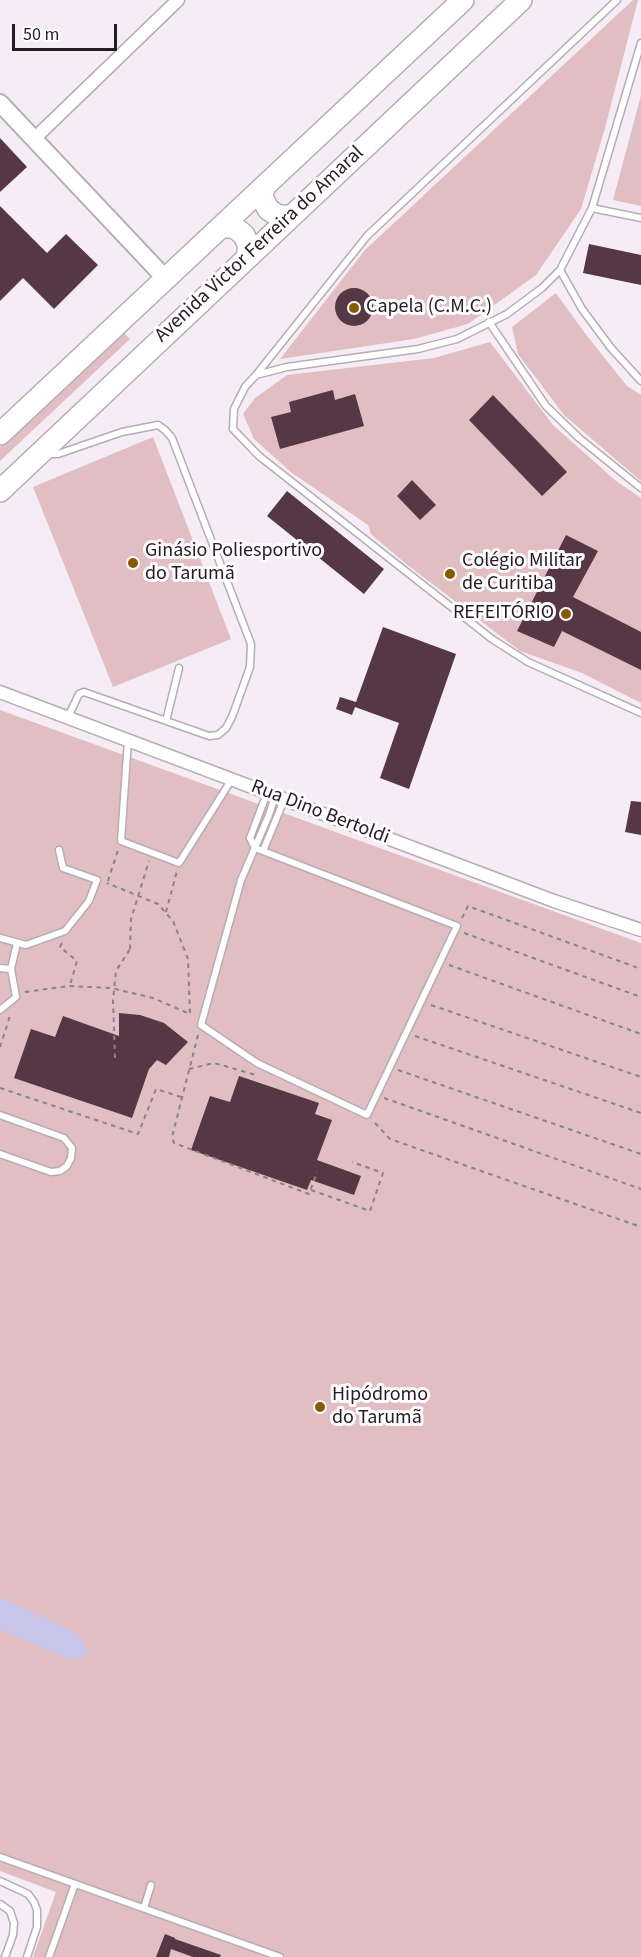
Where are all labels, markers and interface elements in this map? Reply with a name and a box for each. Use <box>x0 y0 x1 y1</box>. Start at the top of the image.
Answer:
scale bar <box>15 12 120 50</box>
text: 50 m <box>23 22 59 47</box>
street label: Avenida Victor Ferreira do Amaral <box>151 142 369 348</box>
place label: Capela (C.M.C.) <box>366 296 492 320</box>
marker: Capela (C.M.C.) <box>347 301 361 315</box>
place label: Ginásio Poliesportivo do Tarumã <box>145 540 322 587</box>
place label: Colégio Militar de Curitiba <box>462 550 582 597</box>
marker: Ginásio Poliesportivo do Tarumã <box>126 556 140 570</box>
marker: Colégio Militar de Curitiba <box>443 567 457 581</box>
place label: REFEITÓRIO <box>453 602 554 626</box>
marker: REFEITÓRIO <box>559 607 573 621</box>
street label: Rua Dino Bertoldi <box>247 776 393 850</box>
place label: Hipódromo do Tarumã <box>332 1384 428 1431</box>
marker: Hipódromo do Tarumã <box>313 1400 327 1414</box>

